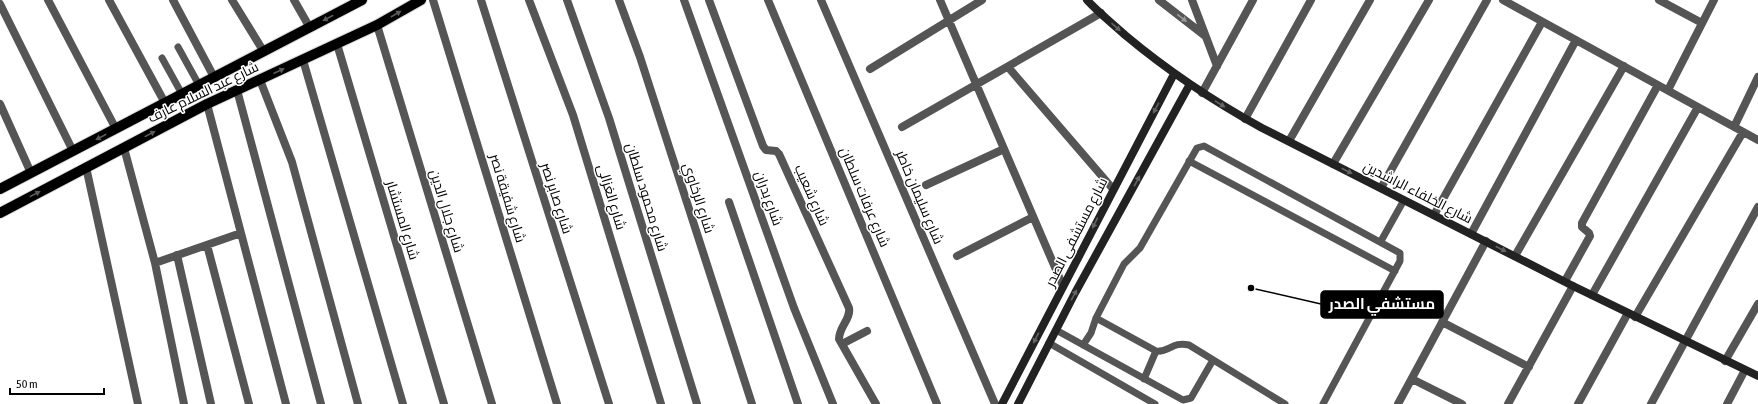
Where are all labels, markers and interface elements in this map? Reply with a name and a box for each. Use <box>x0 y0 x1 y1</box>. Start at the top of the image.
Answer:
one-way arrow <box>390 11 402 18</box>
one-way arrow <box>1176 14 1187 22</box>
one-way arrow <box>322 15 334 22</box>
one-way arrow <box>1110 22 1121 31</box>
street label: شارع عبد السلام عارف <box>145 58 262 128</box>
one-way arrow <box>273 68 285 74</box>
one-way arrow <box>1215 100 1225 108</box>
one-way arrow <box>1153 102 1159 114</box>
one-way arrow <box>144 131 155 137</box>
one-way arrow <box>95 133 107 140</box>
street label: شارع محمود سلطان <box>622 141 671 253</box>
street label: شارع عرفات سلطان <box>836 145 893 250</box>
street label: شارع سليمان خاطر <box>892 147 947 247</box>
street label: شارع شفيقة نصر <box>486 151 529 245</box>
street label: شارع الخلفاء الراشدين <box>1360 158 1475 227</box>
street label: شارع صابر نصر <box>537 159 576 236</box>
street label: شارع الرخاوي <box>676 161 718 236</box>
street label: شارع الغزالى <box>593 162 630 232</box>
street label: شارع شعيب <box>791 162 833 228</box>
street label: شارع جلال الدين <box>426 168 467 255</box>
street label: شارع بدران <box>751 168 786 228</box>
one-way arrow <box>1342 168 1353 174</box>
street label: شارع مستشفى الصدر <box>1041 175 1111 291</box>
one-way arrow <box>1134 175 1140 187</box>
street label: شارع المستشار <box>382 177 423 262</box>
one-way arrow <box>29 191 40 198</box>
one-way arrow <box>1092 217 1098 229</box>
one-way arrow <box>1495 246 1507 252</box>
one-way arrow <box>1071 289 1078 301</box>
callout: مستشفي الصدر <box>1321 291 1443 318</box>
text: مستشفي الصدر <box>1328 295 1435 316</box>
one-way arrow <box>1032 333 1039 344</box>
scale bar <box>10 370 104 396</box>
text: 50 m <box>16 377 38 391</box>

